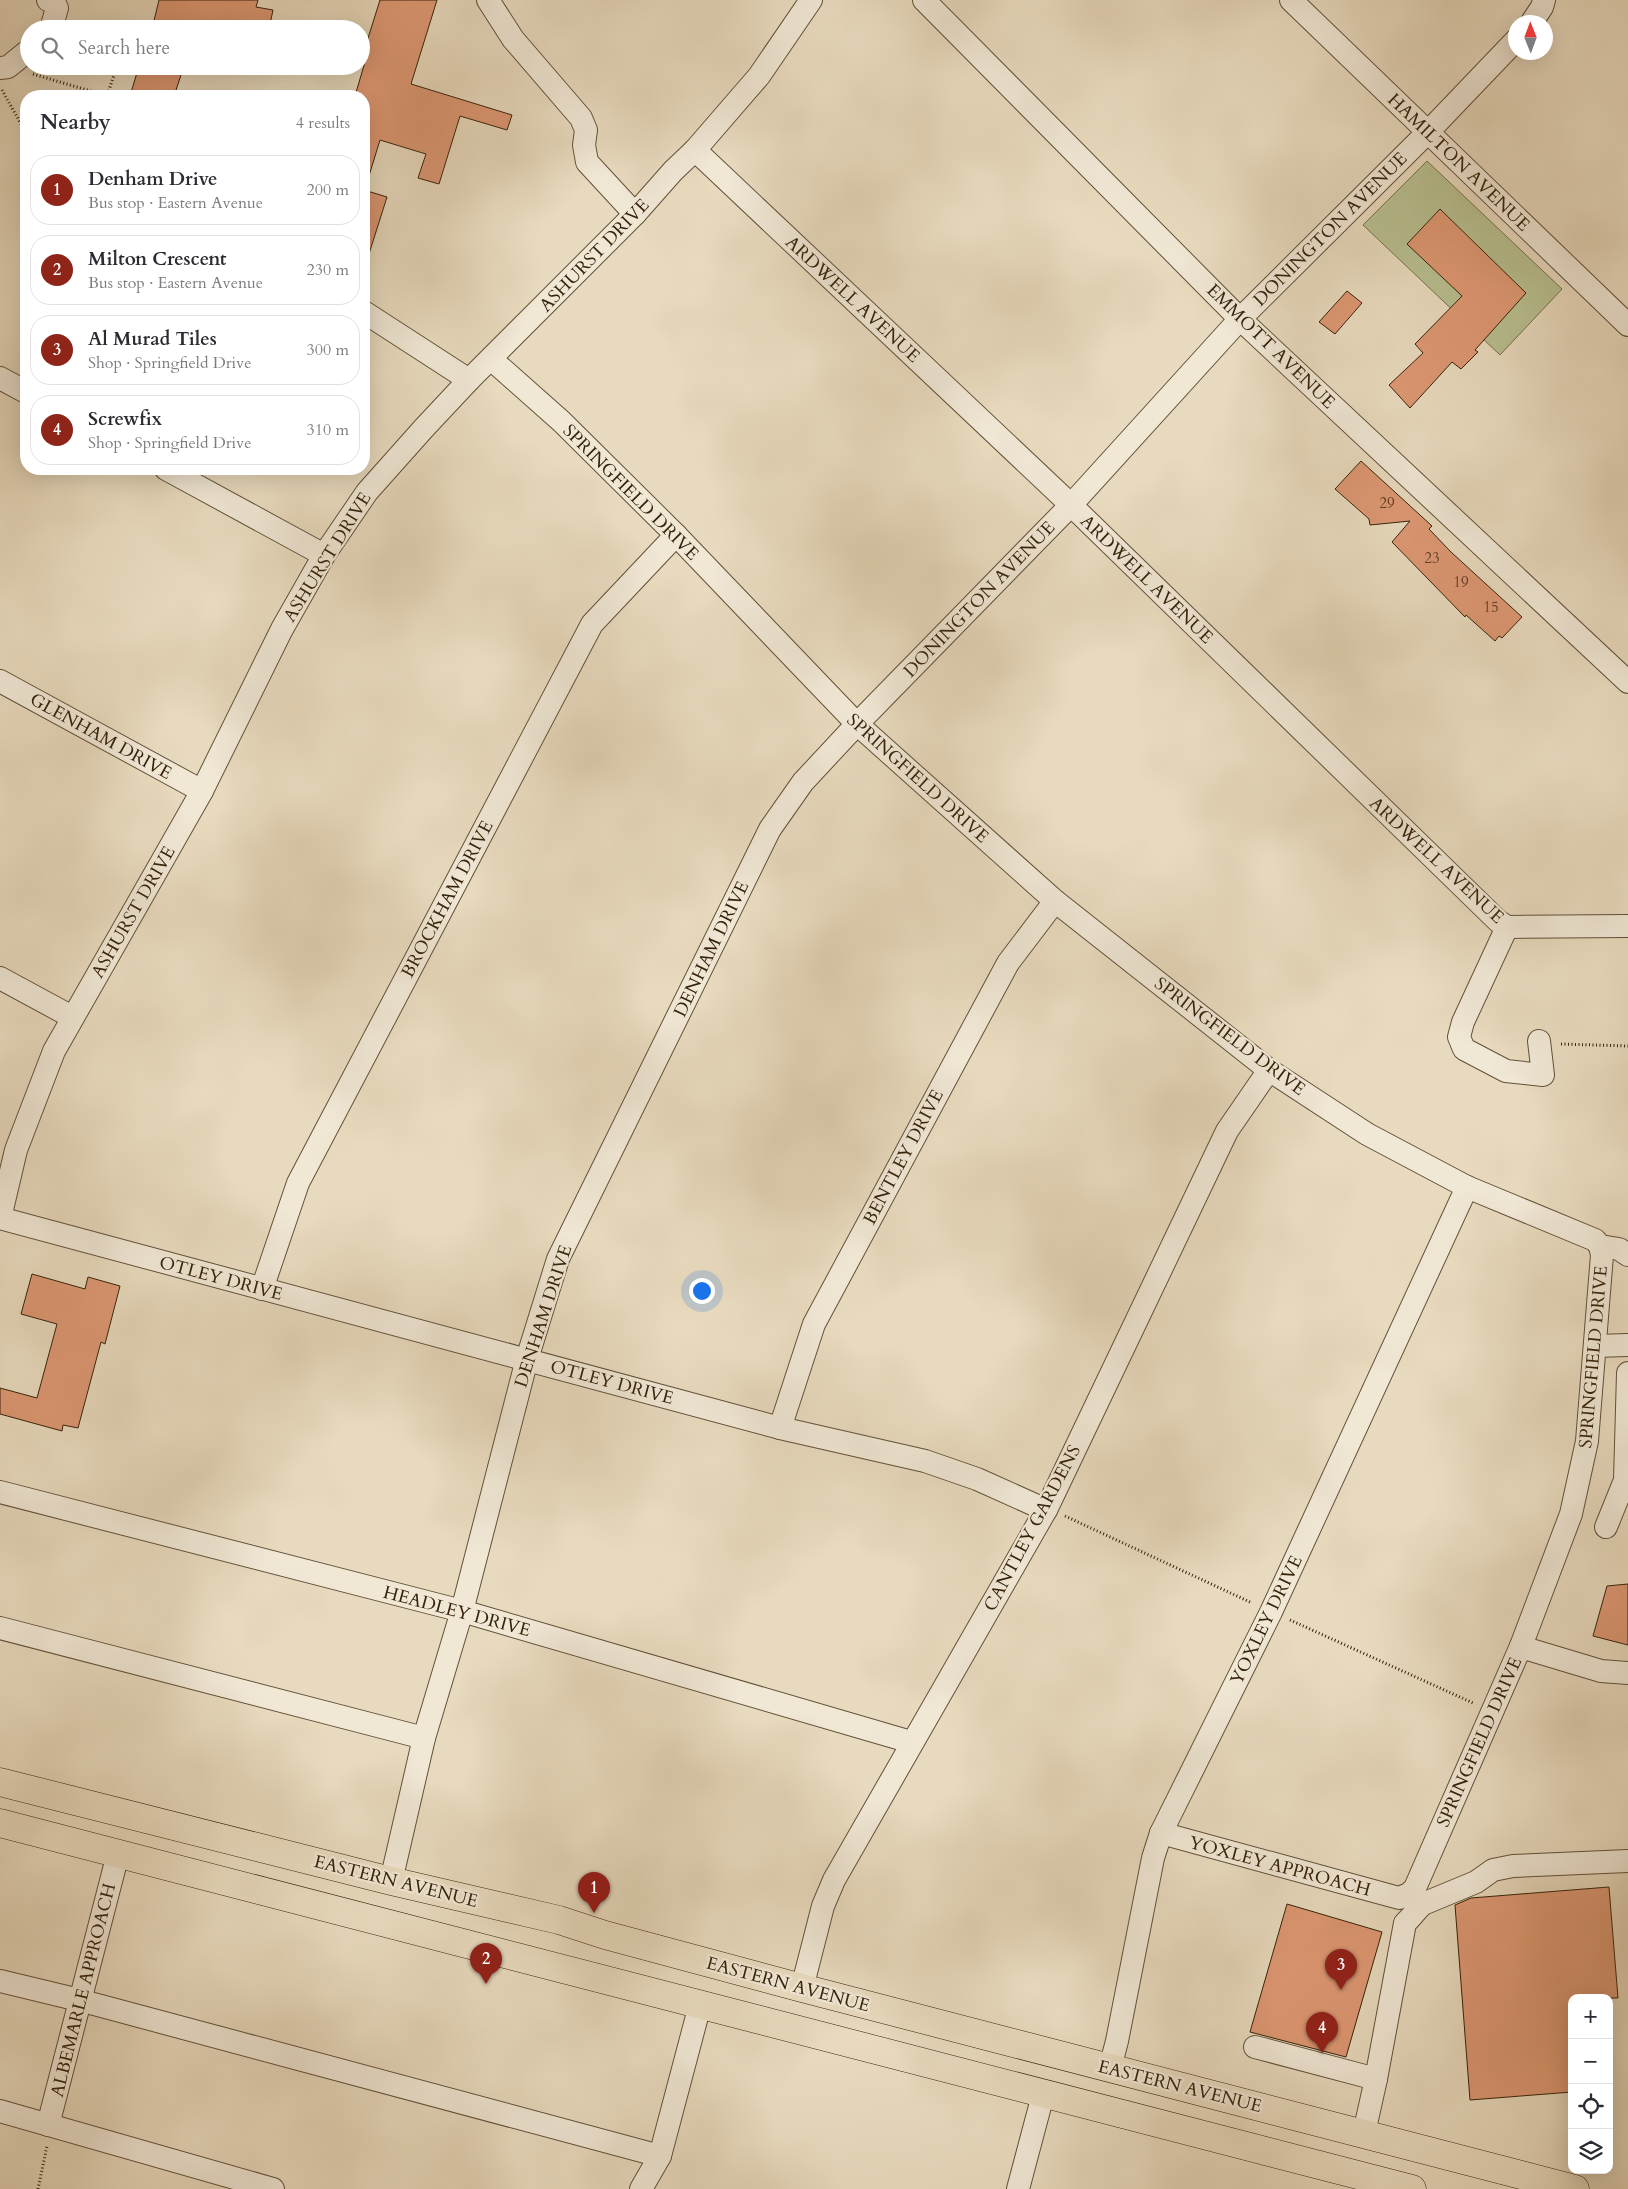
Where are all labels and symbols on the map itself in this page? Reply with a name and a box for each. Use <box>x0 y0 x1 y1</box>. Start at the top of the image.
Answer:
north arrow <box>1508 15 1553 60</box>
street label: HAMILTON AVENUE <box>1382 88 1535 237</box>
street label: DONINGTON AVENUE <box>1248 147 1413 312</box>
street label: ASHURST DRIVE <box>534 193 655 318</box>
street label: ARDWELL AVENUE <box>780 230 925 368</box>
street label: EMMOTT AVENUE <box>1201 278 1341 414</box>
street label: SPRINGFIELD DRIVE <box>557 419 704 566</box>
street label: ASHURST DRIVE <box>277 488 377 627</box>
house number: 29 <box>1379 493 1395 513</box>
street label: ARDWELL AVENUE <box>1075 509 1219 649</box>
street label: DONINGTON AVENUE <box>898 516 1061 683</box>
house number: 23 <box>1424 548 1440 568</box>
house number: 19 <box>1453 572 1469 592</box>
house number: 15 <box>1483 597 1499 617</box>
street label: GLENHAM DRIVE <box>25 687 176 786</box>
street label: SPRINGFIELD DRIVE <box>841 708 994 849</box>
street label: ARDWELL AVENUE <box>1364 791 1509 929</box>
street label: BROCKHAM DRIVE <box>395 816 499 982</box>
street label: ASHURST DRIVE <box>85 842 181 983</box>
street label: DENHAM DRIVE <box>668 877 755 1021</box>
street label: SPRINGFIELD DRIVE <box>1149 971 1310 1102</box>
street label: BENTLEY DRIVE <box>857 1085 950 1229</box>
street label: DENHAM DRIVE <box>509 1242 578 1391</box>
street label: OTLEY DRIVE <box>156 1250 285 1307</box>
street label: SPRINGFIELD DRIVE <box>1573 1265 1614 1449</box>
your location <box>689 1278 715 1304</box>
street label: OTLEY DRIVE <box>547 1354 676 1411</box>
street label: CANTLEY GARDENS <box>978 1441 1087 1616</box>
street label: YOXLEY DRIVE <box>1224 1551 1309 1689</box>
street label: HEADLEY DRIVE <box>381 1580 533 1643</box>
street label: SPRINGFIELD DRIVE <box>1431 1653 1528 1831</box>
street label: YOXLEY APPROACH <box>1186 1830 1373 1903</box>
street label: EASTERN AVENUE <box>311 1849 481 1914</box>
pin: 1 <box>578 1872 610 1913</box>
street label: ALBEMARLE APPROACH <box>45 1880 122 2100</box>
pin: 2 <box>470 1943 502 1984</box>
pin: 3 <box>1325 1949 1357 1990</box>
street label: EASTERN AVENUE <box>703 1951 872 2018</box>
pin: 4 <box>1306 2012 1338 2053</box>
street label: EASTERN AVENUE <box>1095 2054 1265 2119</box>

